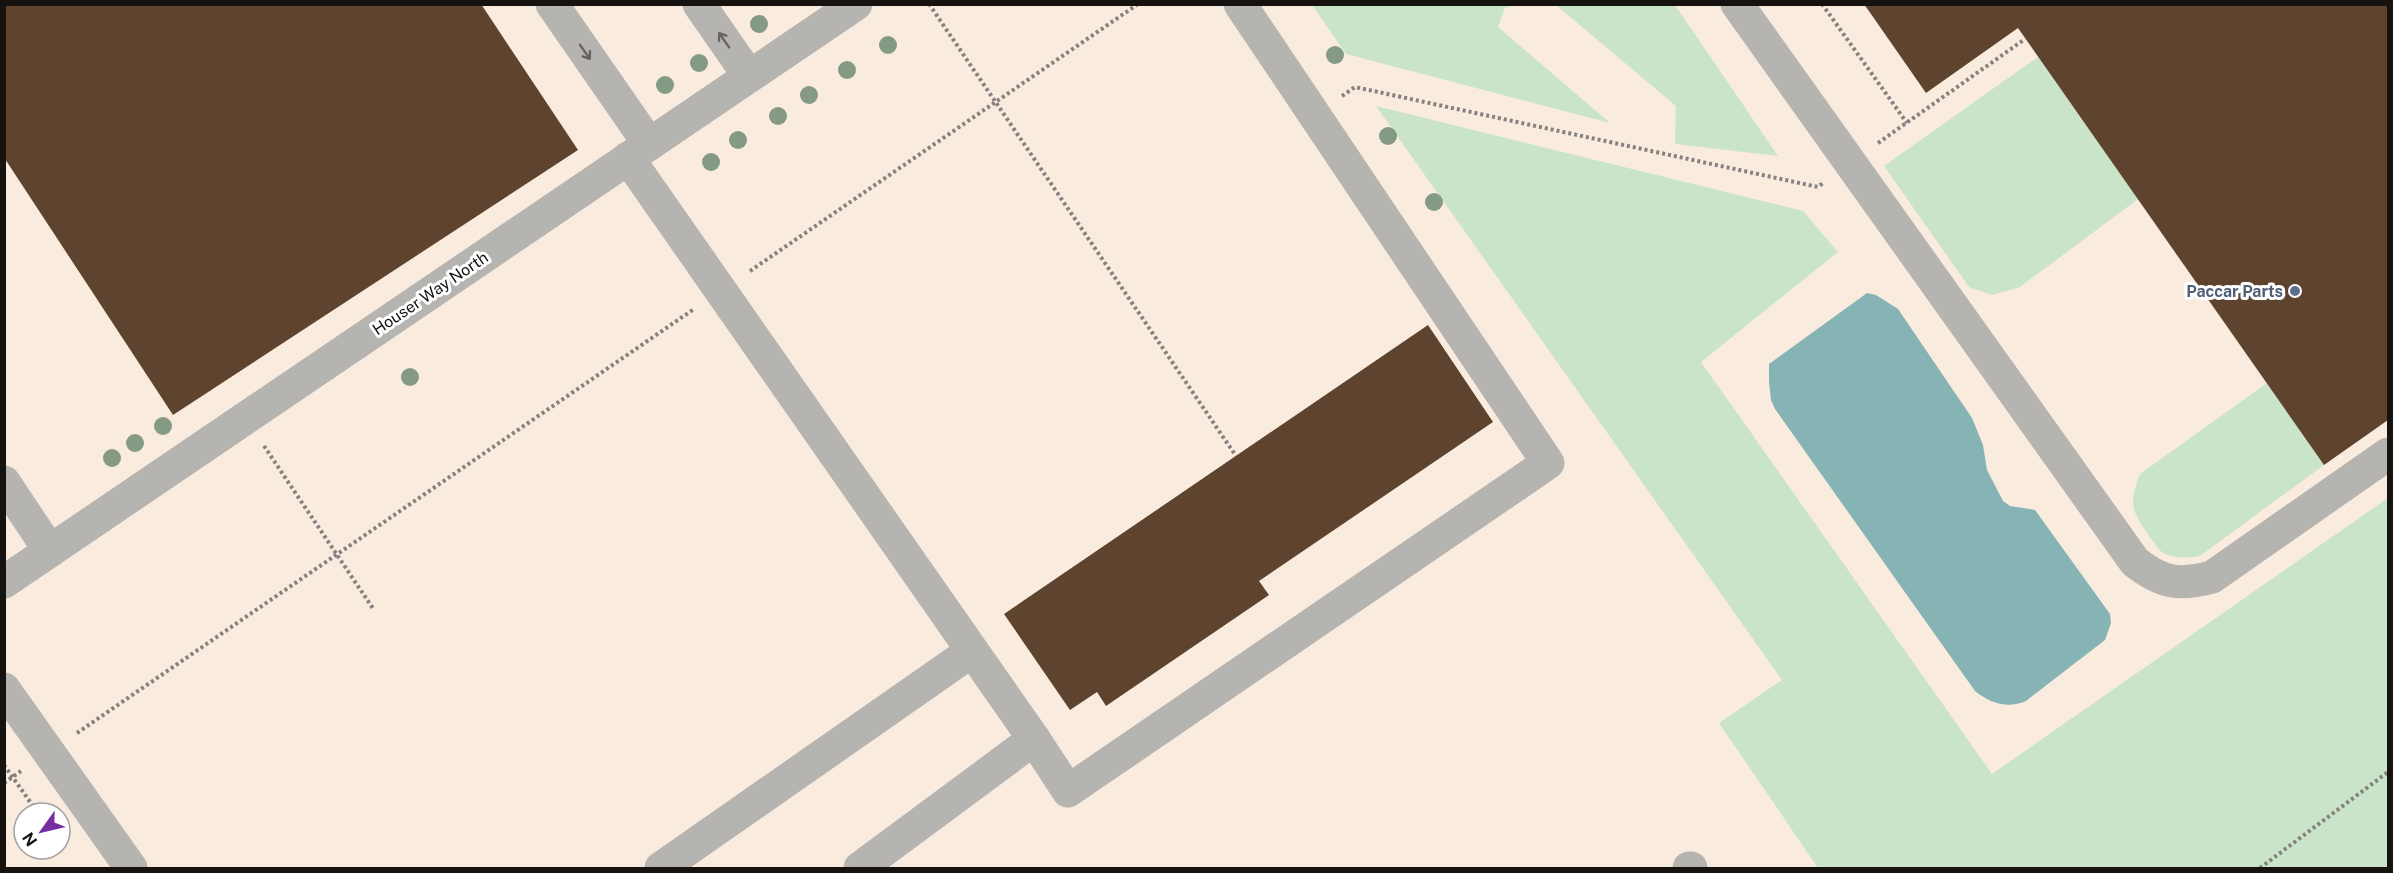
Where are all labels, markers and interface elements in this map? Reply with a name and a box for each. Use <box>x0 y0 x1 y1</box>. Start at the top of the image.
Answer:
one-way arrow <box>718 33 730 49</box>
one-way arrow <box>579 44 591 60</box>
street label: Houser Way North <box>369 248 492 339</box>
place label: Paccar Parts <box>2186 282 2283 301</box>
marker: Paccar Parts <box>2288 284 2302 298</box>
north arrow <box>12 801 72 861</box>
text: N <box>19 829 41 850</box>

